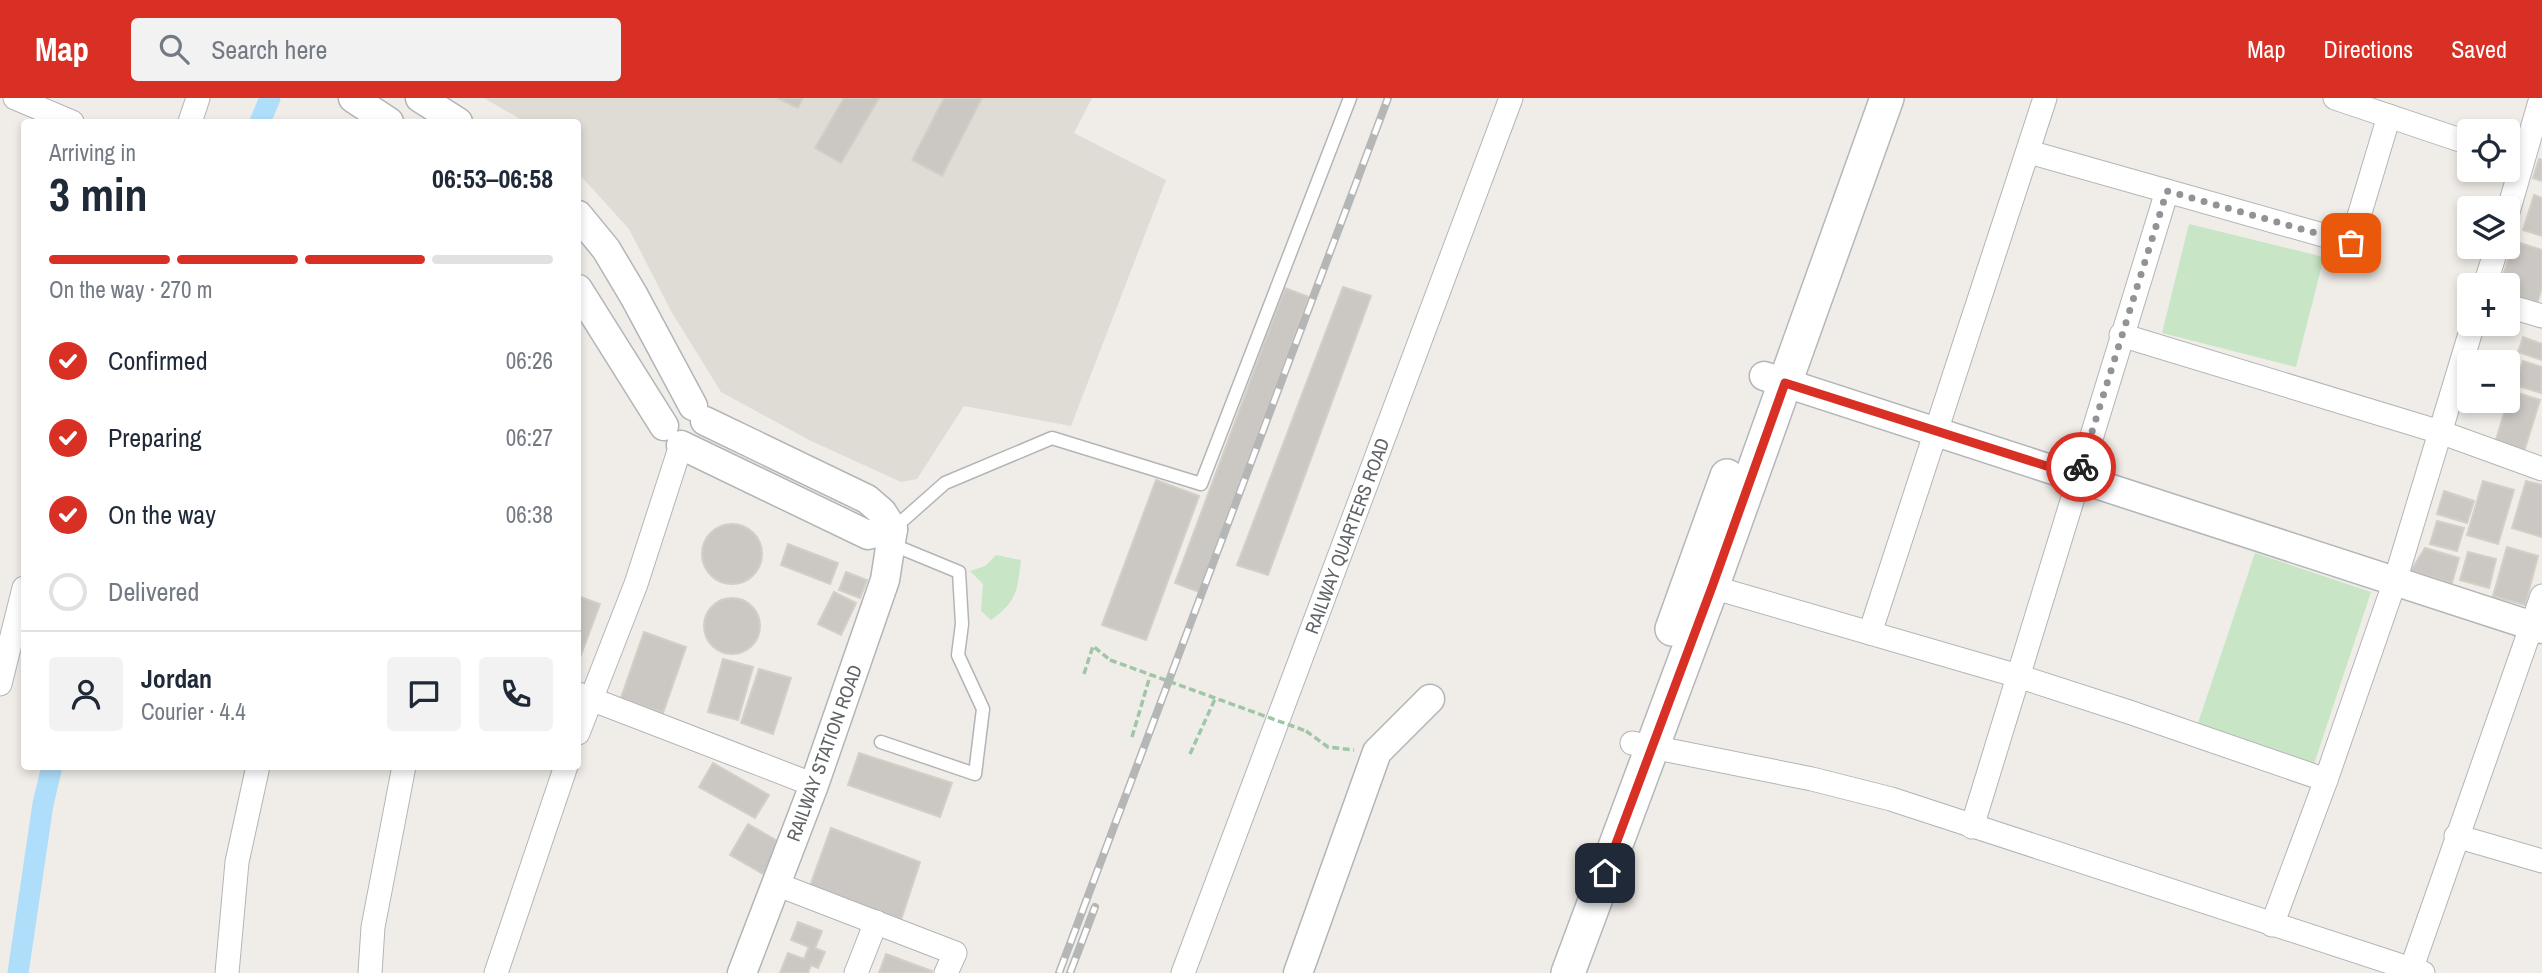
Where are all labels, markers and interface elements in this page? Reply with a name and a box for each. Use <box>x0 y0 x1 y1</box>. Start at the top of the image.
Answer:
search box <box>131 18 621 81</box>
text: Map <box>35 27 89 71</box>
icon: search <box>155 30 193 68</box>
text: Search here <box>211 32 327 67</box>
text: Map <box>2247 33 2285 65</box>
text: Directions <box>2323 33 2413 65</box>
text: Saved <box>2451 33 2507 65</box>
map controls <box>2457 119 2520 413</box>
button: locate <box>2457 119 2520 182</box>
text: Arriving in <box>49 137 136 168</box>
text: 06:53–06:58 <box>432 161 553 196</box>
text: 3 min <box>49 163 148 225</box>
button: layers <box>2457 196 2520 259</box>
pin <box>2321 213 2381 273</box>
icon: bag <box>2332 224 2370 262</box>
button: + <box>2457 273 2520 336</box>
text: On the way · 270 m <box>49 274 213 305</box>
icon: check <box>49 342 87 380</box>
text: Confirmed <box>108 343 208 378</box>
text: 06:26 <box>506 345 553 376</box>
button: − <box>2457 350 2520 413</box>
icon: check <box>49 419 87 457</box>
text: Preparing <box>108 420 202 455</box>
text: 06:27 <box>506 422 553 453</box>
courier <box>2046 432 2116 502</box>
street label: RAILWAY QUARTERS ROAD <box>1298 434 1395 637</box>
icon: bike <box>2062 448 2100 486</box>
icon: check <box>49 496 87 534</box>
text: On the way <box>108 497 216 532</box>
text: 06:38 <box>506 499 553 530</box>
text: Delivered <box>108 574 199 609</box>
button: person <box>49 657 123 731</box>
button: chat <box>387 657 461 731</box>
button: phone <box>479 657 553 731</box>
text: Jordan <box>141 661 212 696</box>
street label: RAILWAY STATION ROAD <box>780 661 868 845</box>
text: Courier · 4.4 <box>141 696 246 727</box>
pin <box>1575 843 1635 903</box>
icon: home <box>1586 854 1624 892</box>

